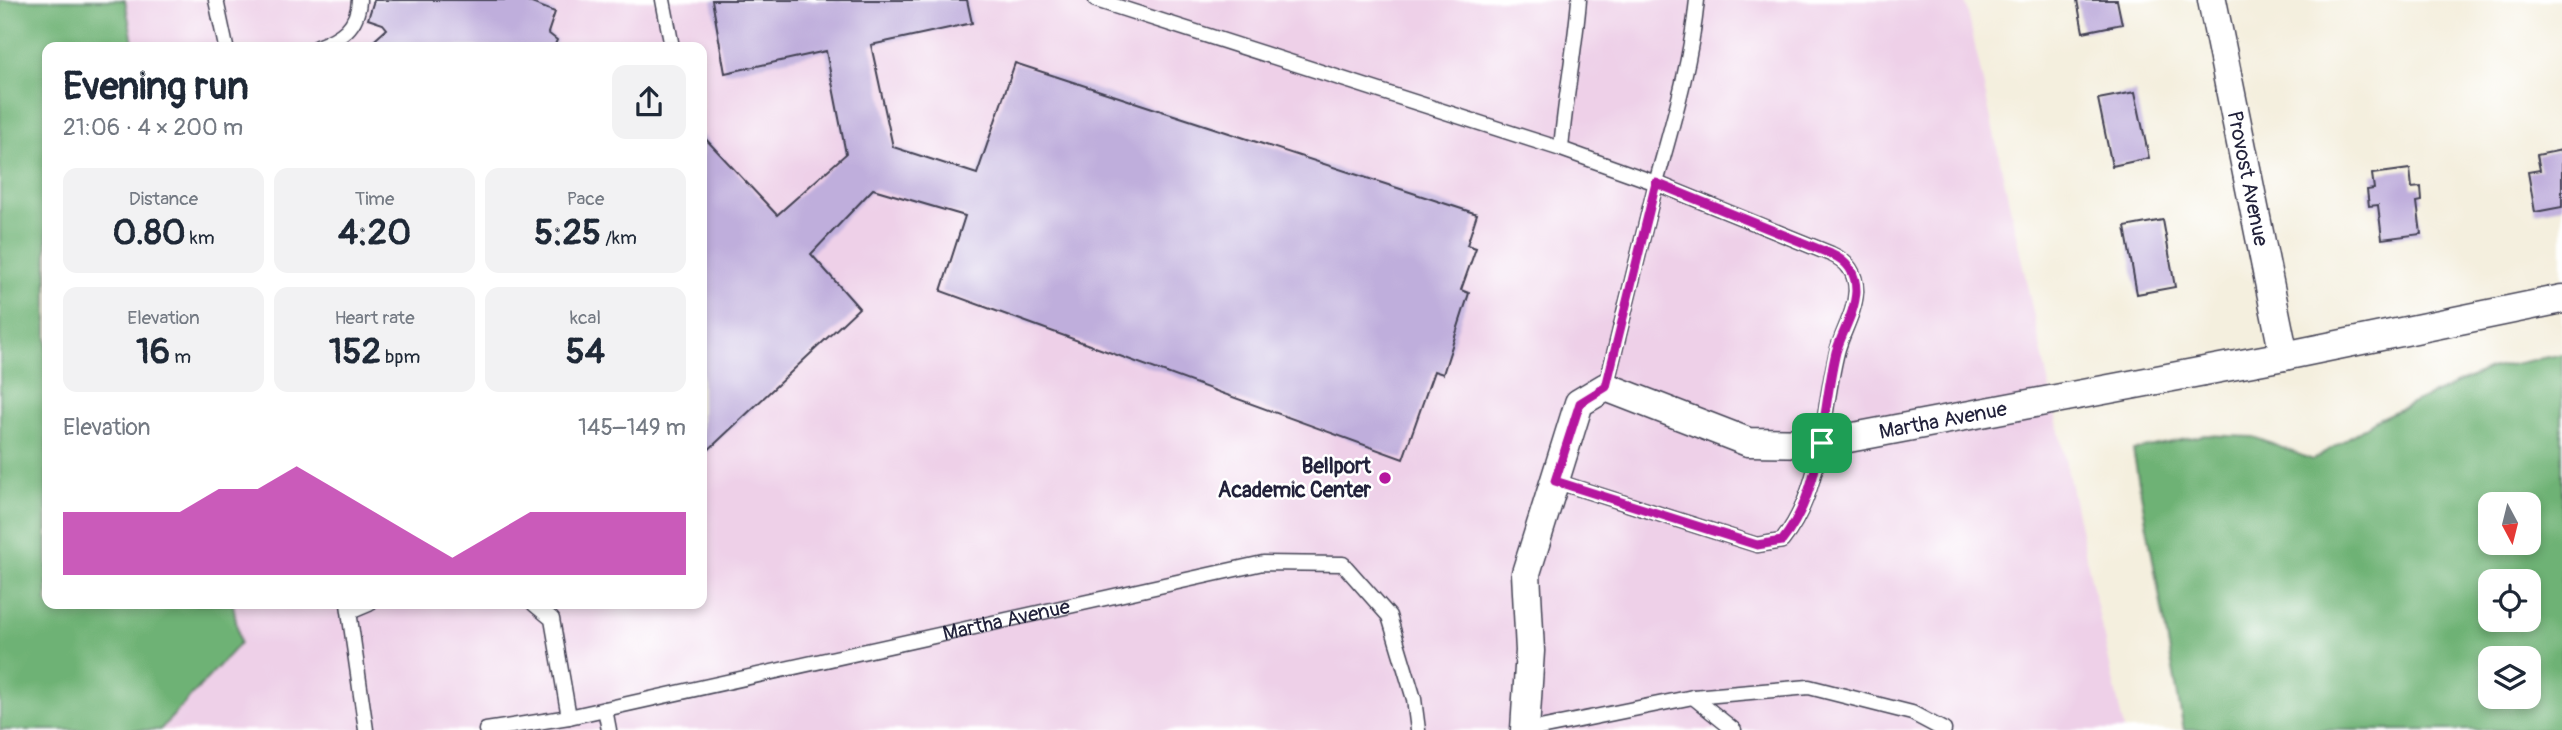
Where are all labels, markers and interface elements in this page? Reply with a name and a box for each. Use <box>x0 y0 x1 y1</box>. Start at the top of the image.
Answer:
text: Evening run <box>63 63 249 111</box>
button: share <box>612 65 686 139</box>
street label: Provost Avenue <box>2221 109 2275 249</box>
text: 21:06 · 4 × 200 m <box>63 113 243 142</box>
text: Distance <box>129 187 198 211</box>
text: Time <box>355 187 394 211</box>
text: Pace <box>567 187 604 211</box>
text: 0.80 <box>112 211 186 255</box>
text: 4:20 <box>338 211 411 255</box>
text: 5:25 <box>534 211 601 255</box>
text: km <box>186 226 215 250</box>
text: /km <box>601 226 637 250</box>
text: Elevation <box>127 306 200 330</box>
text: Heart rate <box>334 306 415 330</box>
text: kcal <box>570 306 601 330</box>
text: 16 <box>136 330 170 374</box>
text: 152 <box>329 330 381 374</box>
text: 54 <box>566 330 605 374</box>
text: m <box>170 345 191 369</box>
text: bpm <box>381 345 420 369</box>
street label: Martha Avenue <box>1877 395 2010 446</box>
text: Elevation <box>63 413 151 442</box>
text: 145–149 m <box>578 413 686 442</box>
pin <box>1792 413 1852 473</box>
icon: arrive <box>1803 424 1841 462</box>
place label: Bellport Academic Center <box>1218 453 1372 504</box>
marker: Bellport Academic Center <box>1377 470 1393 486</box>
north arrow <box>2478 492 2541 555</box>
map controls <box>2478 492 2541 709</box>
button: locate <box>2478 569 2541 632</box>
street label: Martha Avenue <box>940 593 1073 648</box>
button: layers <box>2478 646 2541 709</box>

